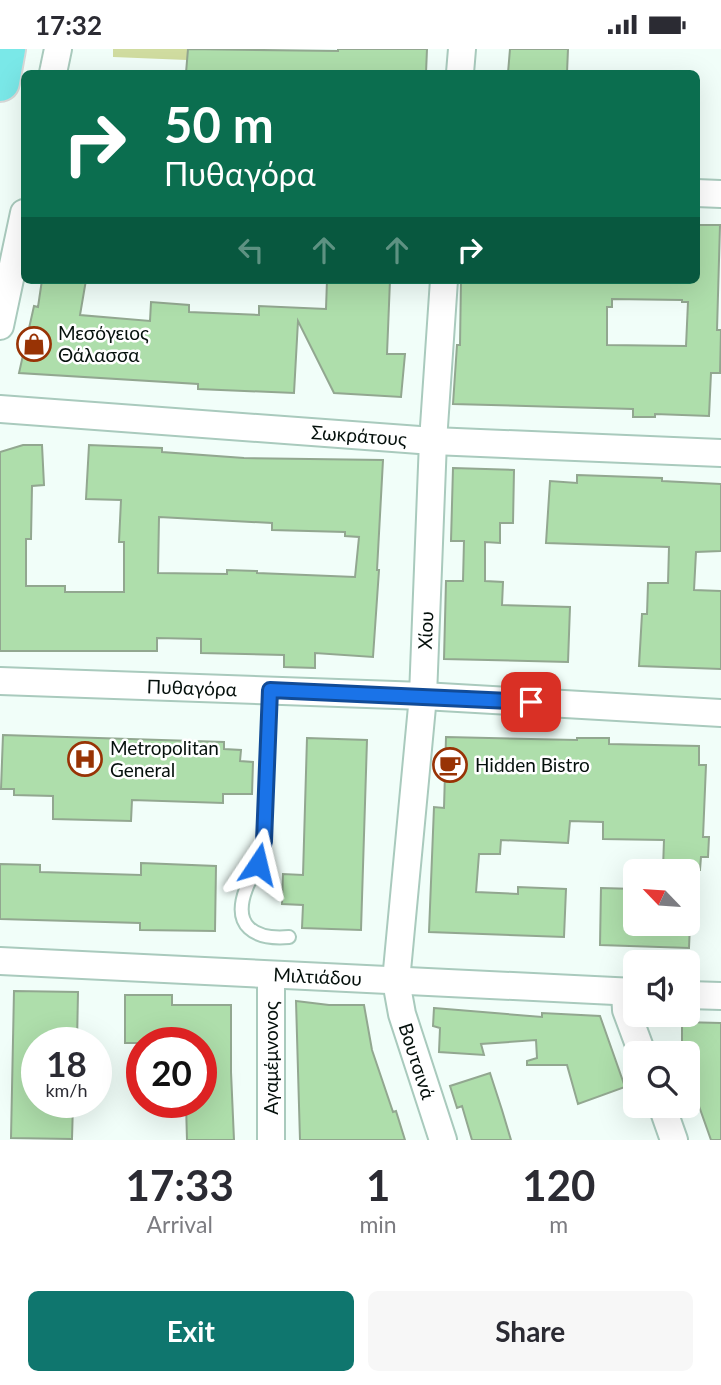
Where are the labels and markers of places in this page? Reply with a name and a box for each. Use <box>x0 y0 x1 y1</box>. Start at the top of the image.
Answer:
place label: Μεσόγειος Θάλασσα <box>58 321 149 366</box>
shop icon: Μεσόγειος Θάλασσα <box>15 325 53 363</box>
pin <box>501 672 561 732</box>
place label: Metropolitan General <box>110 736 219 781</box>
hospital icon: Metropolitan General <box>66 740 104 778</box>
cafe icon: Hidden Bistro <box>431 746 469 784</box>
place label: Hidden Bistro <box>475 753 590 776</box>

